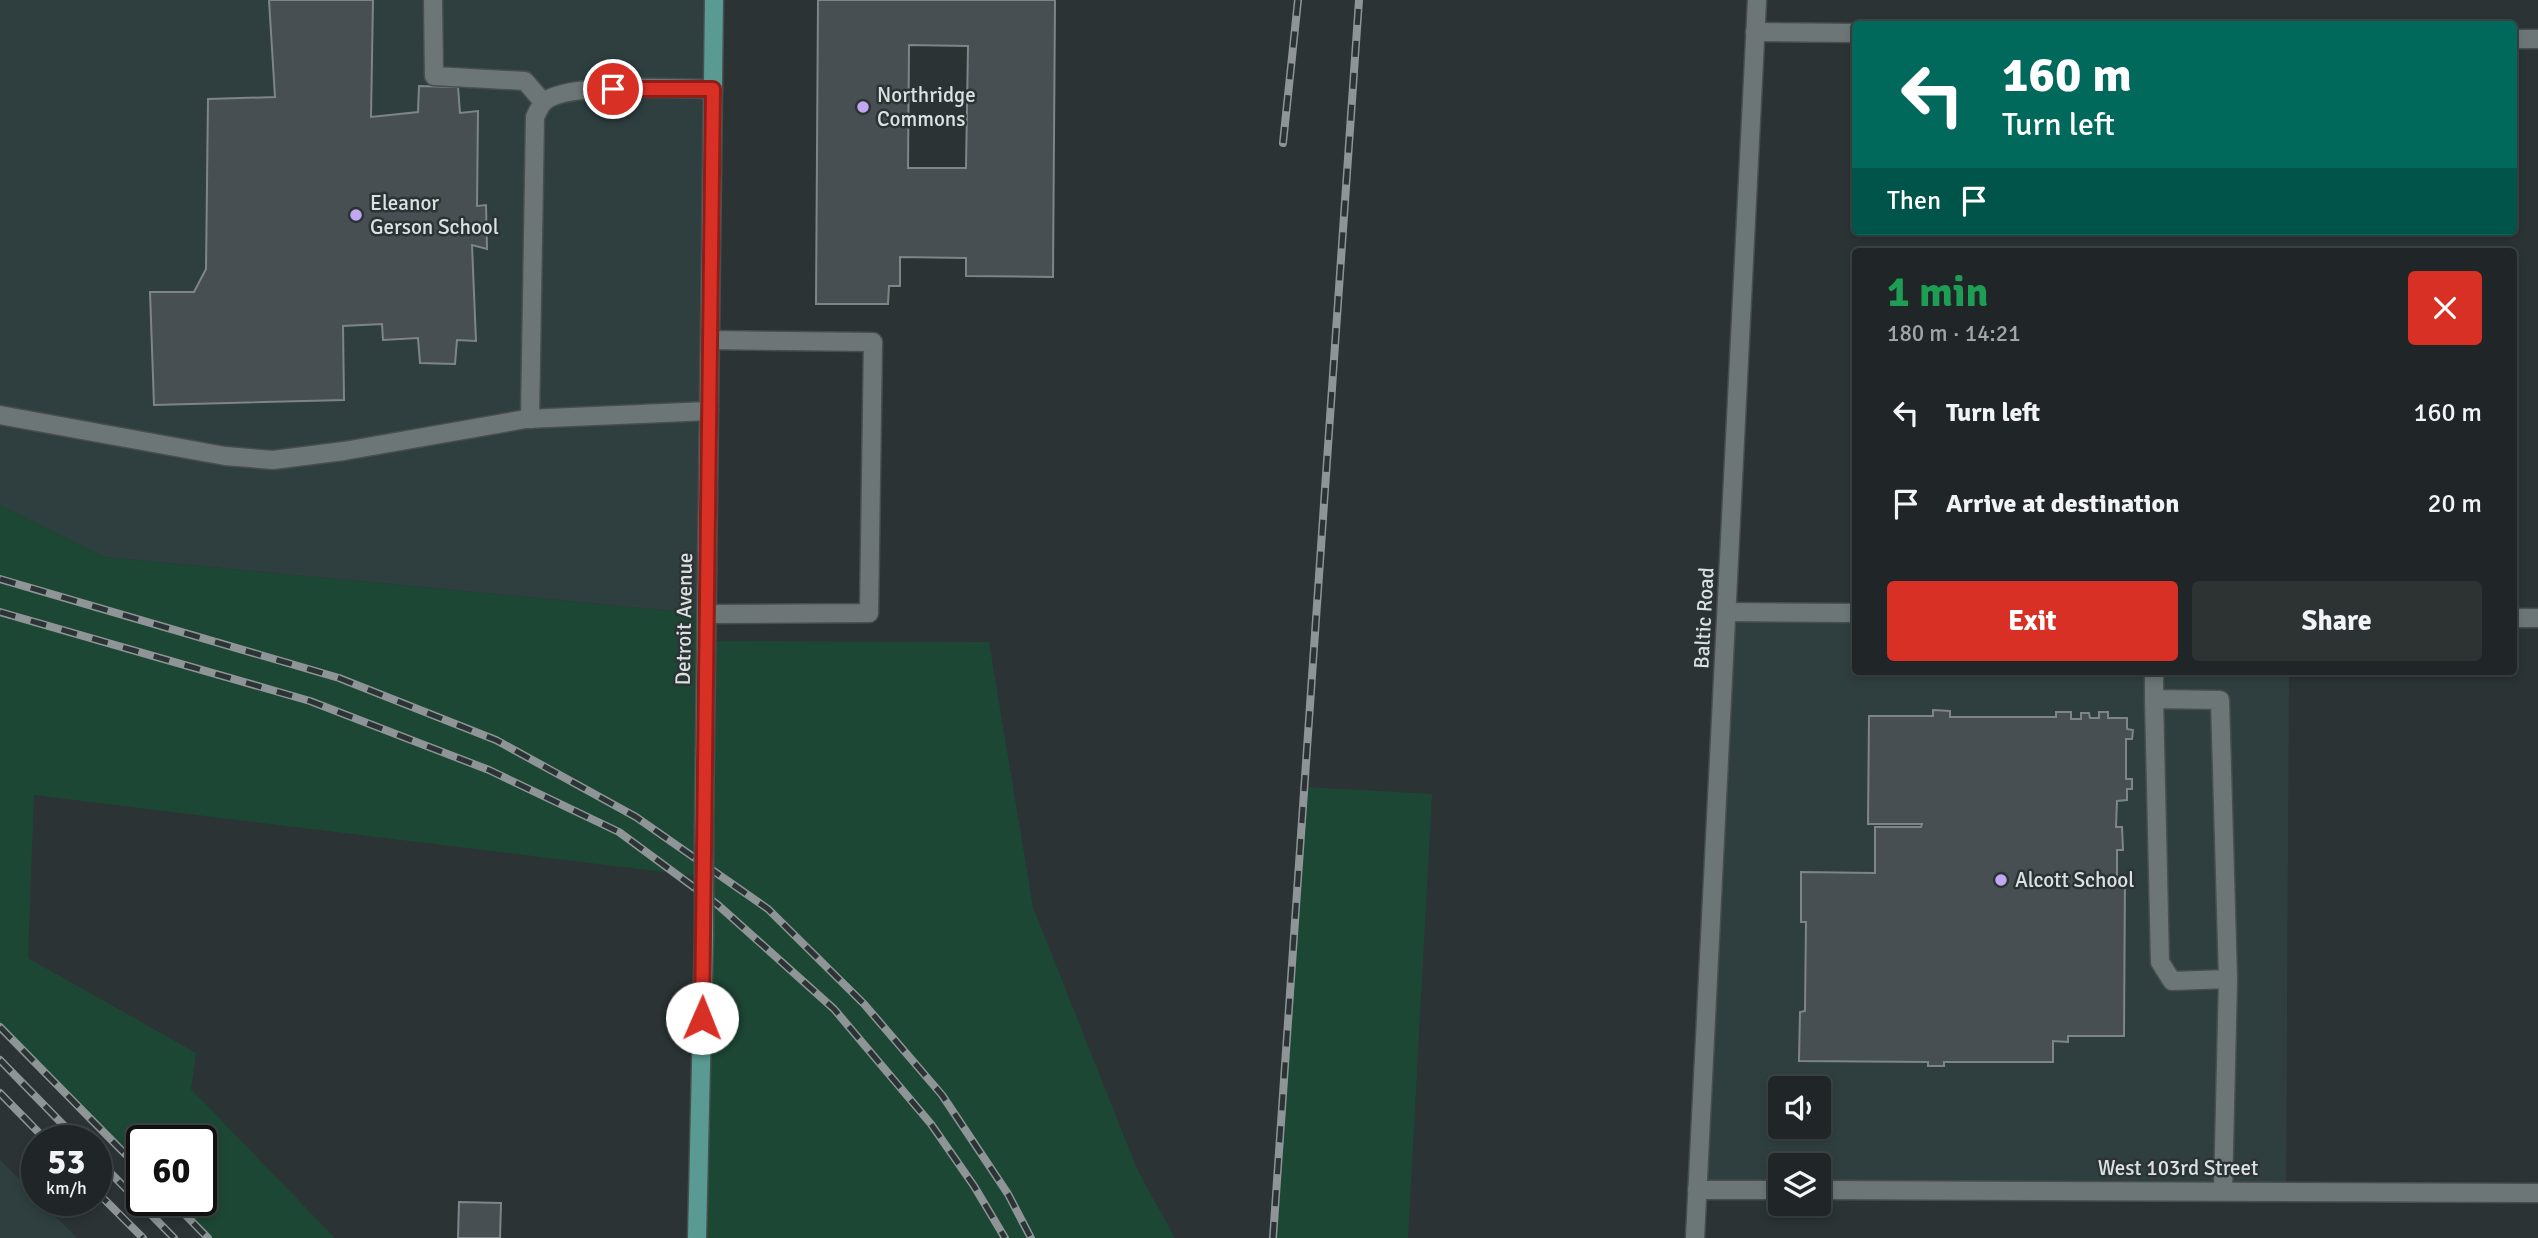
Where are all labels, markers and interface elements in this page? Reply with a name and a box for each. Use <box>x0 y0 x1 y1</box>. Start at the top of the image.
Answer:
text: 160 m <box>2002 45 2132 105</box>
icon: left <box>1887 49 1978 140</box>
pin <box>583 59 643 119</box>
icon: arrive <box>594 70 632 108</box>
place label: Northridge Commons <box>877 82 976 132</box>
marker: Northridge Commons <box>855 99 871 115</box>
text: Turn left <box>2002 105 2115 144</box>
icon: arrive <box>1955 182 1993 220</box>
text: Then <box>1887 185 1941 217</box>
place label: Eleanor Gerson School <box>370 190 499 240</box>
marker: Eleanor Gerson School <box>348 207 364 223</box>
text: 1 min <box>1887 267 1988 318</box>
button: close <box>2408 271 2482 345</box>
text: 180 m · 14:21 <box>1887 319 2021 348</box>
icon: left <box>1887 394 1925 432</box>
text: Turn left <box>1946 397 2040 429</box>
text: 160 m <box>2413 397 2482 429</box>
icon: arrive <box>1887 485 1925 523</box>
text: Arrive at destination <box>1946 488 2179 520</box>
text: 20 m <box>2427 488 2482 520</box>
street label: Detroit Avenue <box>670 552 698 686</box>
street label: Baltic Road <box>1688 566 1720 670</box>
button: Exit <box>1887 581 2178 661</box>
button: Share <box>2192 581 2482 661</box>
place label: Alcott School <box>2015 867 2134 893</box>
marker: Alcott School <box>1993 872 2009 888</box>
position arrow <box>665 981 739 1055</box>
map controls <box>1768 1076 1831 1216</box>
button: sound <box>1768 1076 1831 1139</box>
speed limit sign: 60 <box>126 1125 217 1216</box>
text: 53 <box>48 1140 85 1183</box>
button: layers <box>1768 1153 1831 1216</box>
street label: West 103rd Street <box>2098 1155 2258 1181</box>
text: km/h <box>46 1177 87 1199</box>

